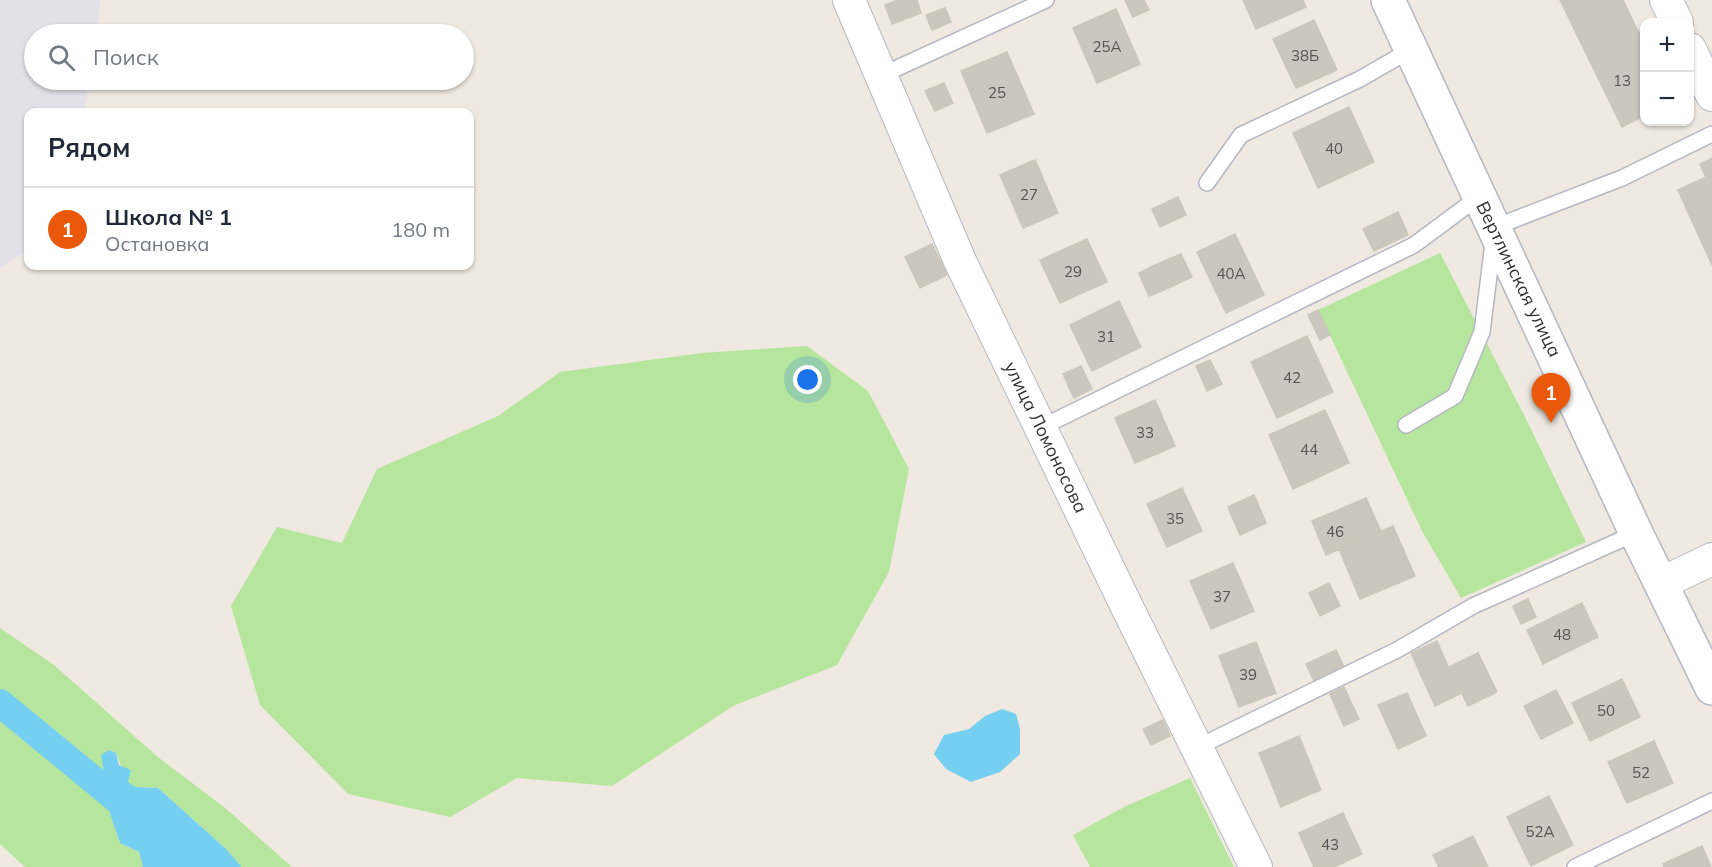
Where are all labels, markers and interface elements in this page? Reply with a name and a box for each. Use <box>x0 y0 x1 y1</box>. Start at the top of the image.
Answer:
map controls <box>1640 18 1694 126</box>
button: + <box>1640 18 1694 72</box>
search box <box>24 24 474 90</box>
house number: 25А <box>1092 37 1122 56</box>
icon: search <box>45 41 78 74</box>
text: Поиск <box>93 43 159 71</box>
house number: 38Б <box>1291 46 1319 65</box>
house number: 13 <box>1613 71 1631 90</box>
button: − <box>1640 72 1694 126</box>
house number: 25 <box>988 83 1006 102</box>
text: Рядом <box>48 131 131 164</box>
house number: 40 <box>1325 139 1343 158</box>
house number: 27 <box>1020 185 1038 204</box>
street label: Вертлинская улица <box>1471 197 1567 361</box>
text: Школа № 1 <box>105 203 232 231</box>
text: 1 <box>62 217 74 242</box>
text: 180 m <box>391 217 450 242</box>
text: Остановка <box>105 231 210 256</box>
house number: 29 <box>1064 262 1082 281</box>
house number: 40А <box>1216 264 1246 283</box>
house number: 31 <box>1097 327 1115 346</box>
street label: улица Ломоносова <box>999 357 1093 517</box>
your location <box>793 365 822 394</box>
house number: 42 <box>1283 368 1301 387</box>
pin: 1 <box>1532 374 1570 423</box>
house number: 33 <box>1136 423 1154 442</box>
house number: 44 <box>1300 440 1318 459</box>
house number: 35 <box>1166 509 1184 528</box>
house number: 46 <box>1326 522 1344 541</box>
house number: 37 <box>1213 587 1231 606</box>
house number: 48 <box>1553 625 1571 644</box>
house number: 39 <box>1239 665 1257 684</box>
house number: 50 <box>1597 701 1615 720</box>
house number: 52 <box>1632 763 1650 782</box>
house number: 52А <box>1525 822 1555 841</box>
house number: 43 <box>1321 835 1339 854</box>

